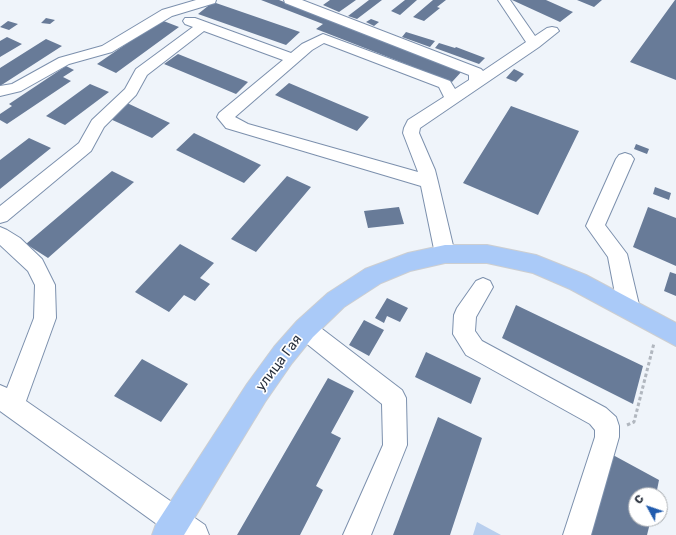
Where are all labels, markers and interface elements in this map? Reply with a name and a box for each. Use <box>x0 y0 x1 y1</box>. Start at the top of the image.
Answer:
street label: улица Гая <box>252 331 306 395</box>
north arrow <box>628 487 668 527</box>
text: С <box>632 492 647 507</box>

